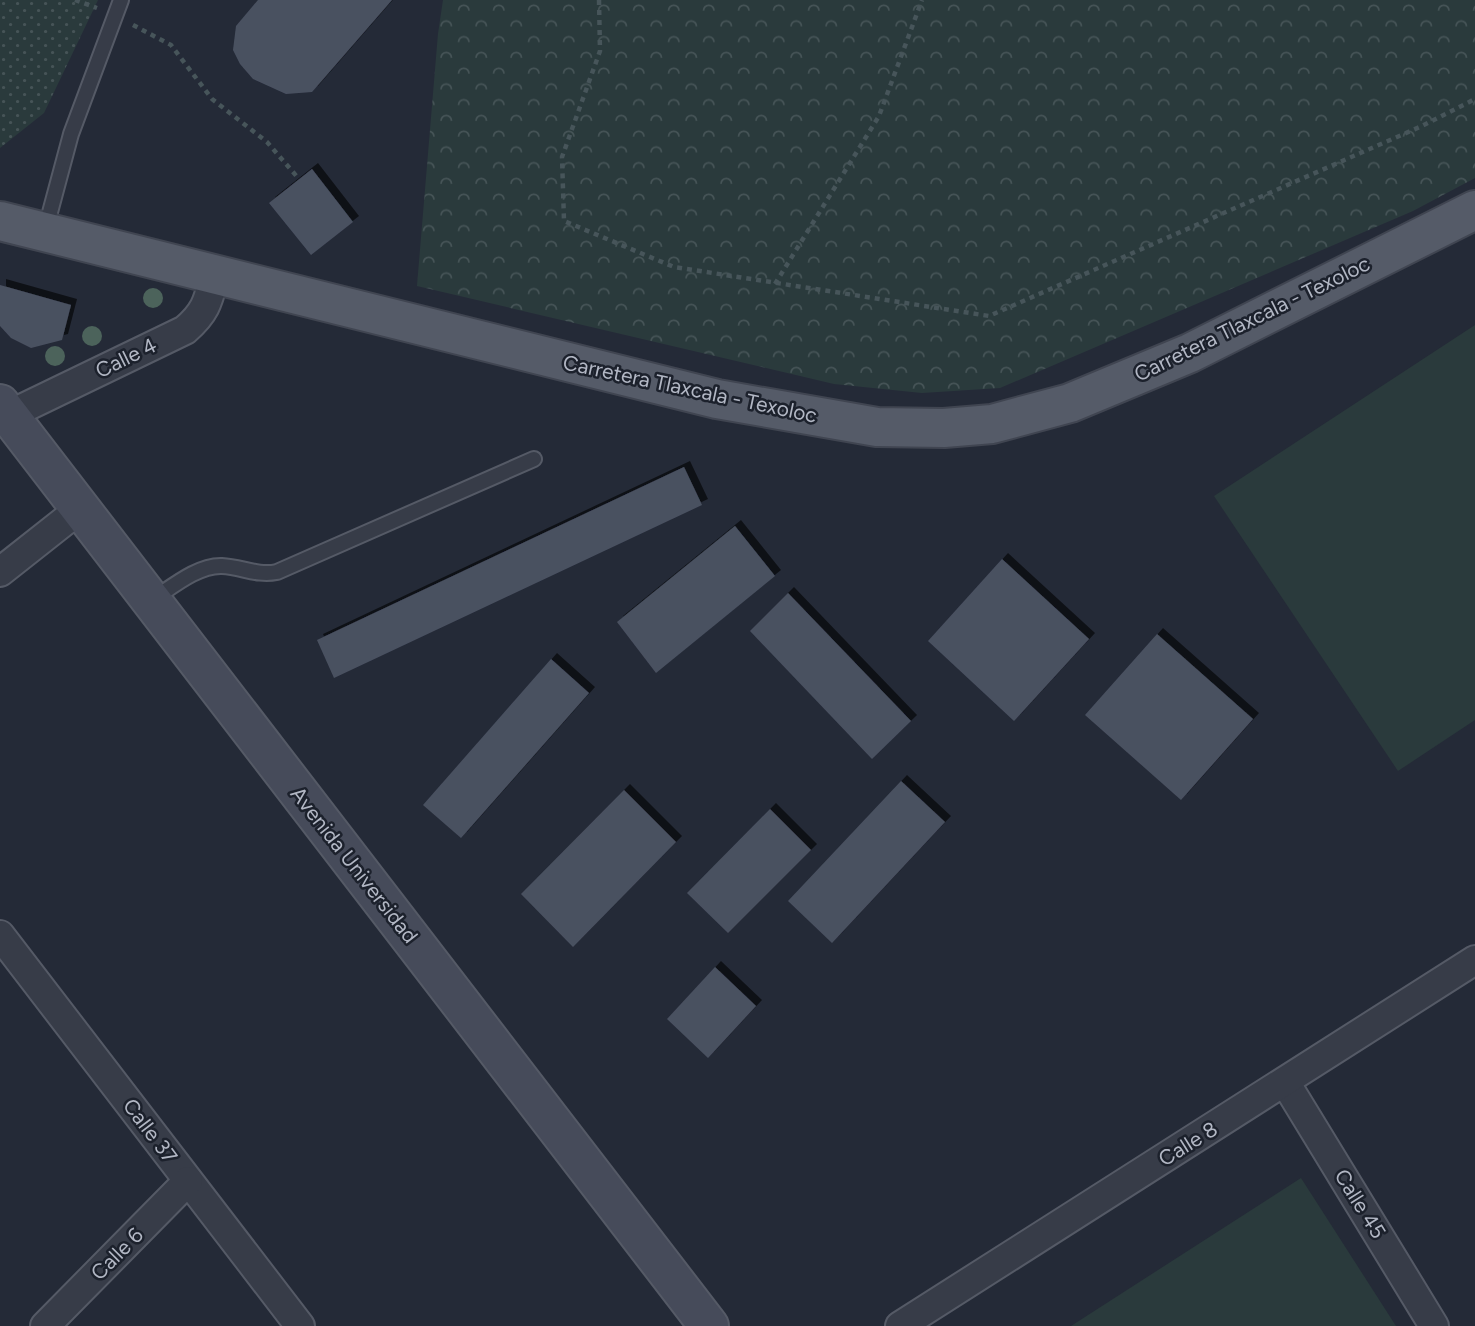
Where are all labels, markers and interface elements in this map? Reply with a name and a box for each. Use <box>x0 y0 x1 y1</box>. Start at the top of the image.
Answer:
street label: Carretera Tlaxcala - Texoloc <box>1130 251 1374 387</box>
street label: Calle 4 <box>91 332 160 383</box>
street label: Carretera Tlaxcala - Texoloc <box>561 349 819 428</box>
street label: Avenida Universidad <box>286 782 423 948</box>
street label: Calle 37 <box>118 1093 183 1168</box>
street label: Calle 8 <box>1154 1116 1222 1171</box>
street label: Calle 45 <box>1329 1165 1391 1243</box>
street label: Calle 6 <box>85 1222 148 1285</box>

